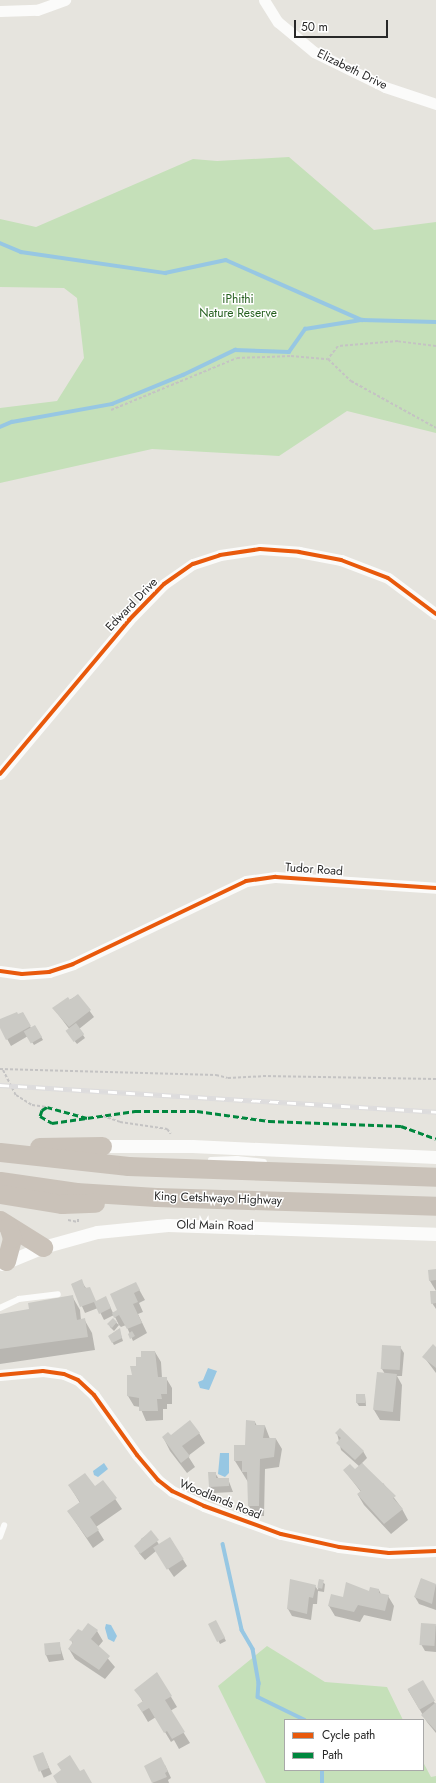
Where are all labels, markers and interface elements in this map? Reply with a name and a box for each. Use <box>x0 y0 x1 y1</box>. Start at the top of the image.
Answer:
scale bar <box>296 12 390 38</box>
text: 50 m <box>301 18 328 36</box>
street label: Elizabeth Drive <box>315 47 389 93</box>
park label: iPhithi Nature Reserve <box>199 293 277 321</box>
street label: Edward Drive <box>103 575 161 635</box>
street label: Tudor Road <box>285 861 343 879</box>
street label: King Cetshwayo Highway <box>154 1190 282 1208</box>
street label: Old Main Road <box>176 1218 254 1234</box>
street label: Woodlands Road <box>177 1477 263 1523</box>
legend <box>284 1719 424 1771</box>
text: Cycle path <box>322 1726 375 1744</box>
text: Path <box>322 1746 343 1764</box>

